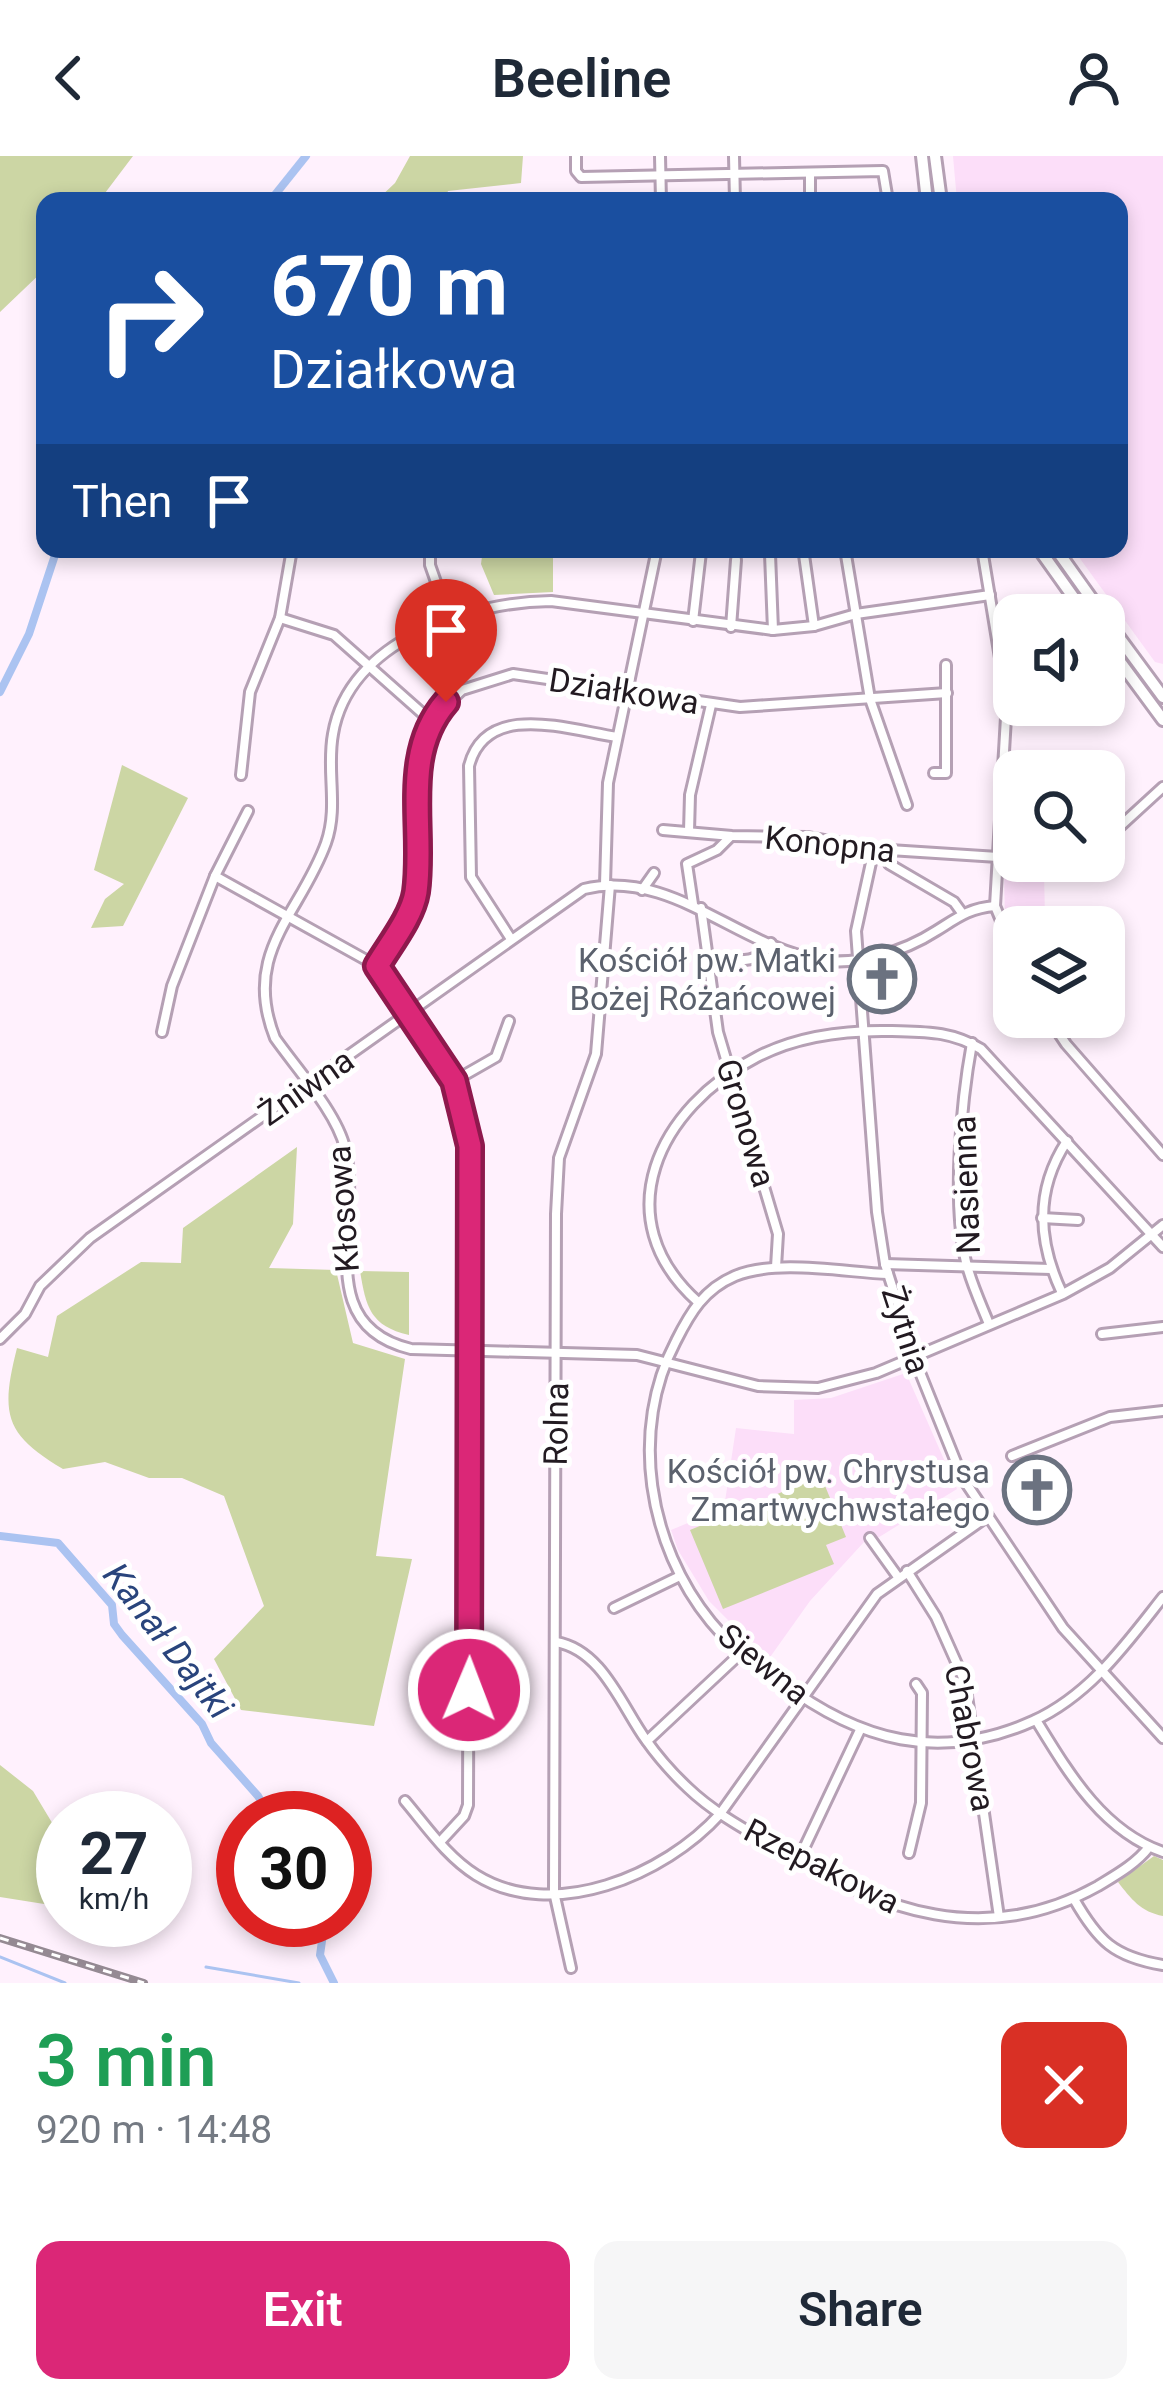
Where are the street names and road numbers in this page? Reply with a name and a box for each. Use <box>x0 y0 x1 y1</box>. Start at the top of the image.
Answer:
street label: Działkowa <box>546 660 702 722</box>
street label: Konopna <box>763 818 897 870</box>
street label: Żniwna <box>251 1040 361 1134</box>
street label: Gronowa <box>708 1054 784 1192</box>
street label: Nasienna <box>944 1115 988 1255</box>
street label: Kłosowa <box>319 1144 367 1274</box>
street label: Żytnia <box>874 1281 938 1379</box>
street label: Rolna <box>536 1382 576 1466</box>
street label: Siewna <box>711 1615 817 1713</box>
street label: Chabrowa <box>937 1661 1003 1815</box>
street label: Rzepakowa <box>738 1810 906 1922</box>

